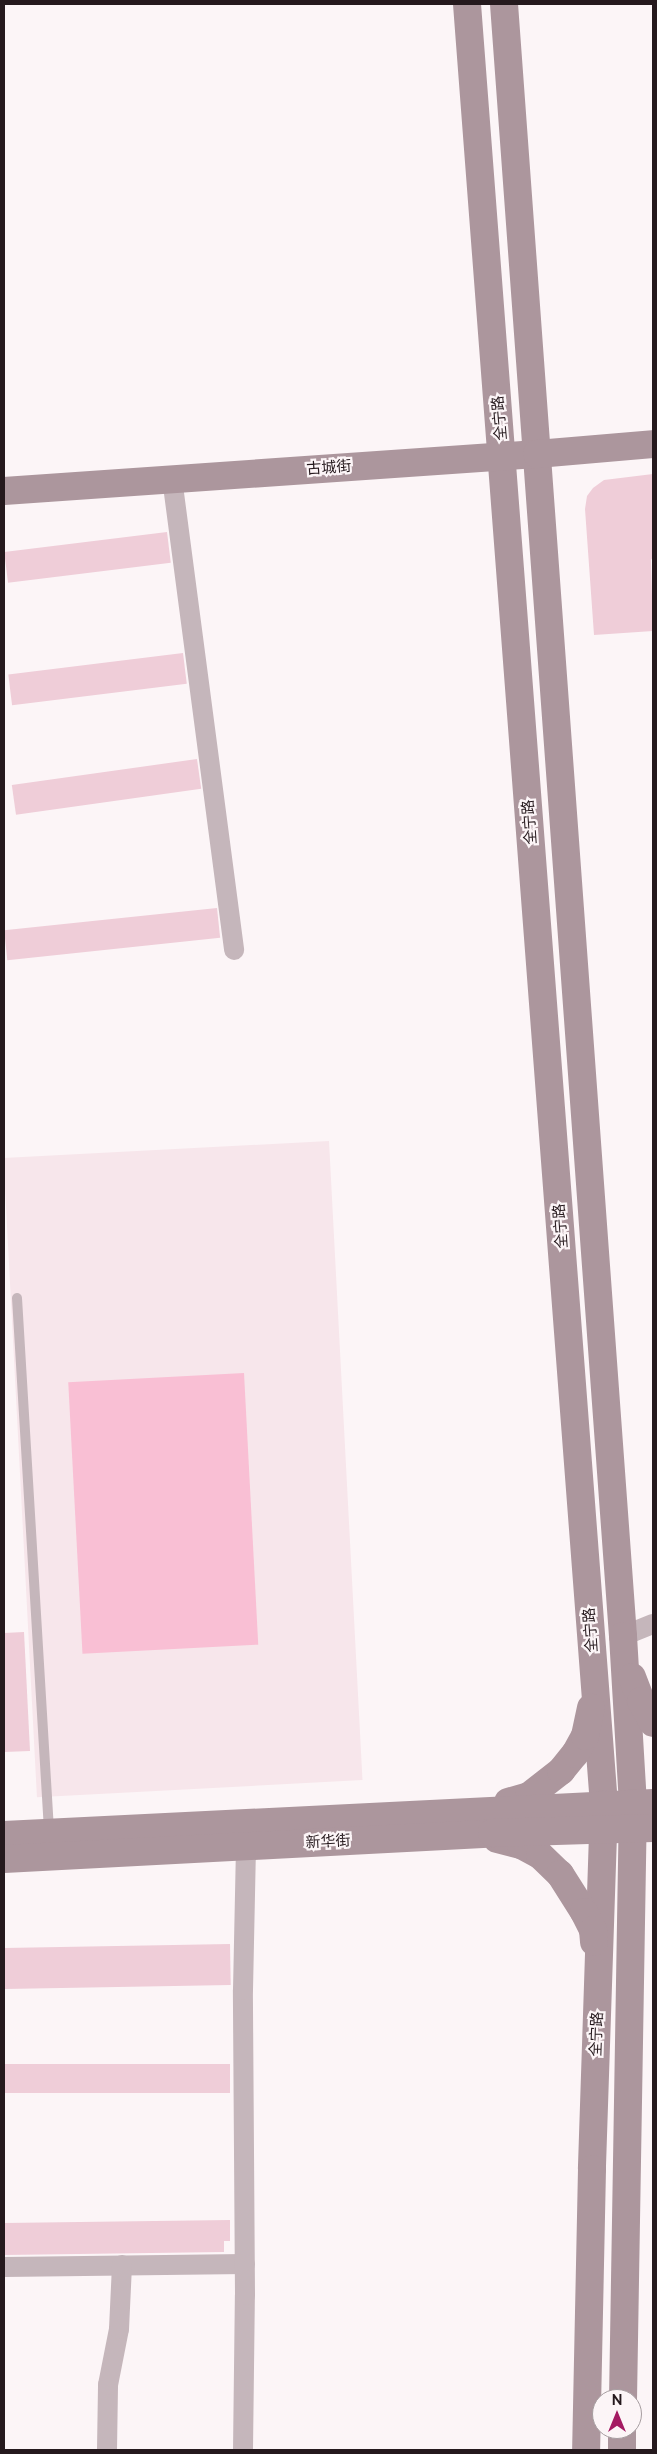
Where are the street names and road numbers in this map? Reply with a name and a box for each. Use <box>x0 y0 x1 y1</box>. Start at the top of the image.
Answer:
street label: 全宁路 <box>489 395 511 441</box>
street label: 古城街 <box>306 457 352 479</box>
street label: 全宁路 <box>519 799 541 845</box>
street label: 全宁路 <box>550 1203 572 1249</box>
street label: 全宁路 <box>580 1607 602 1653</box>
street label: 新华街 <box>305 1832 351 1852</box>
street label: 全宁路 <box>587 2011 607 2057</box>

